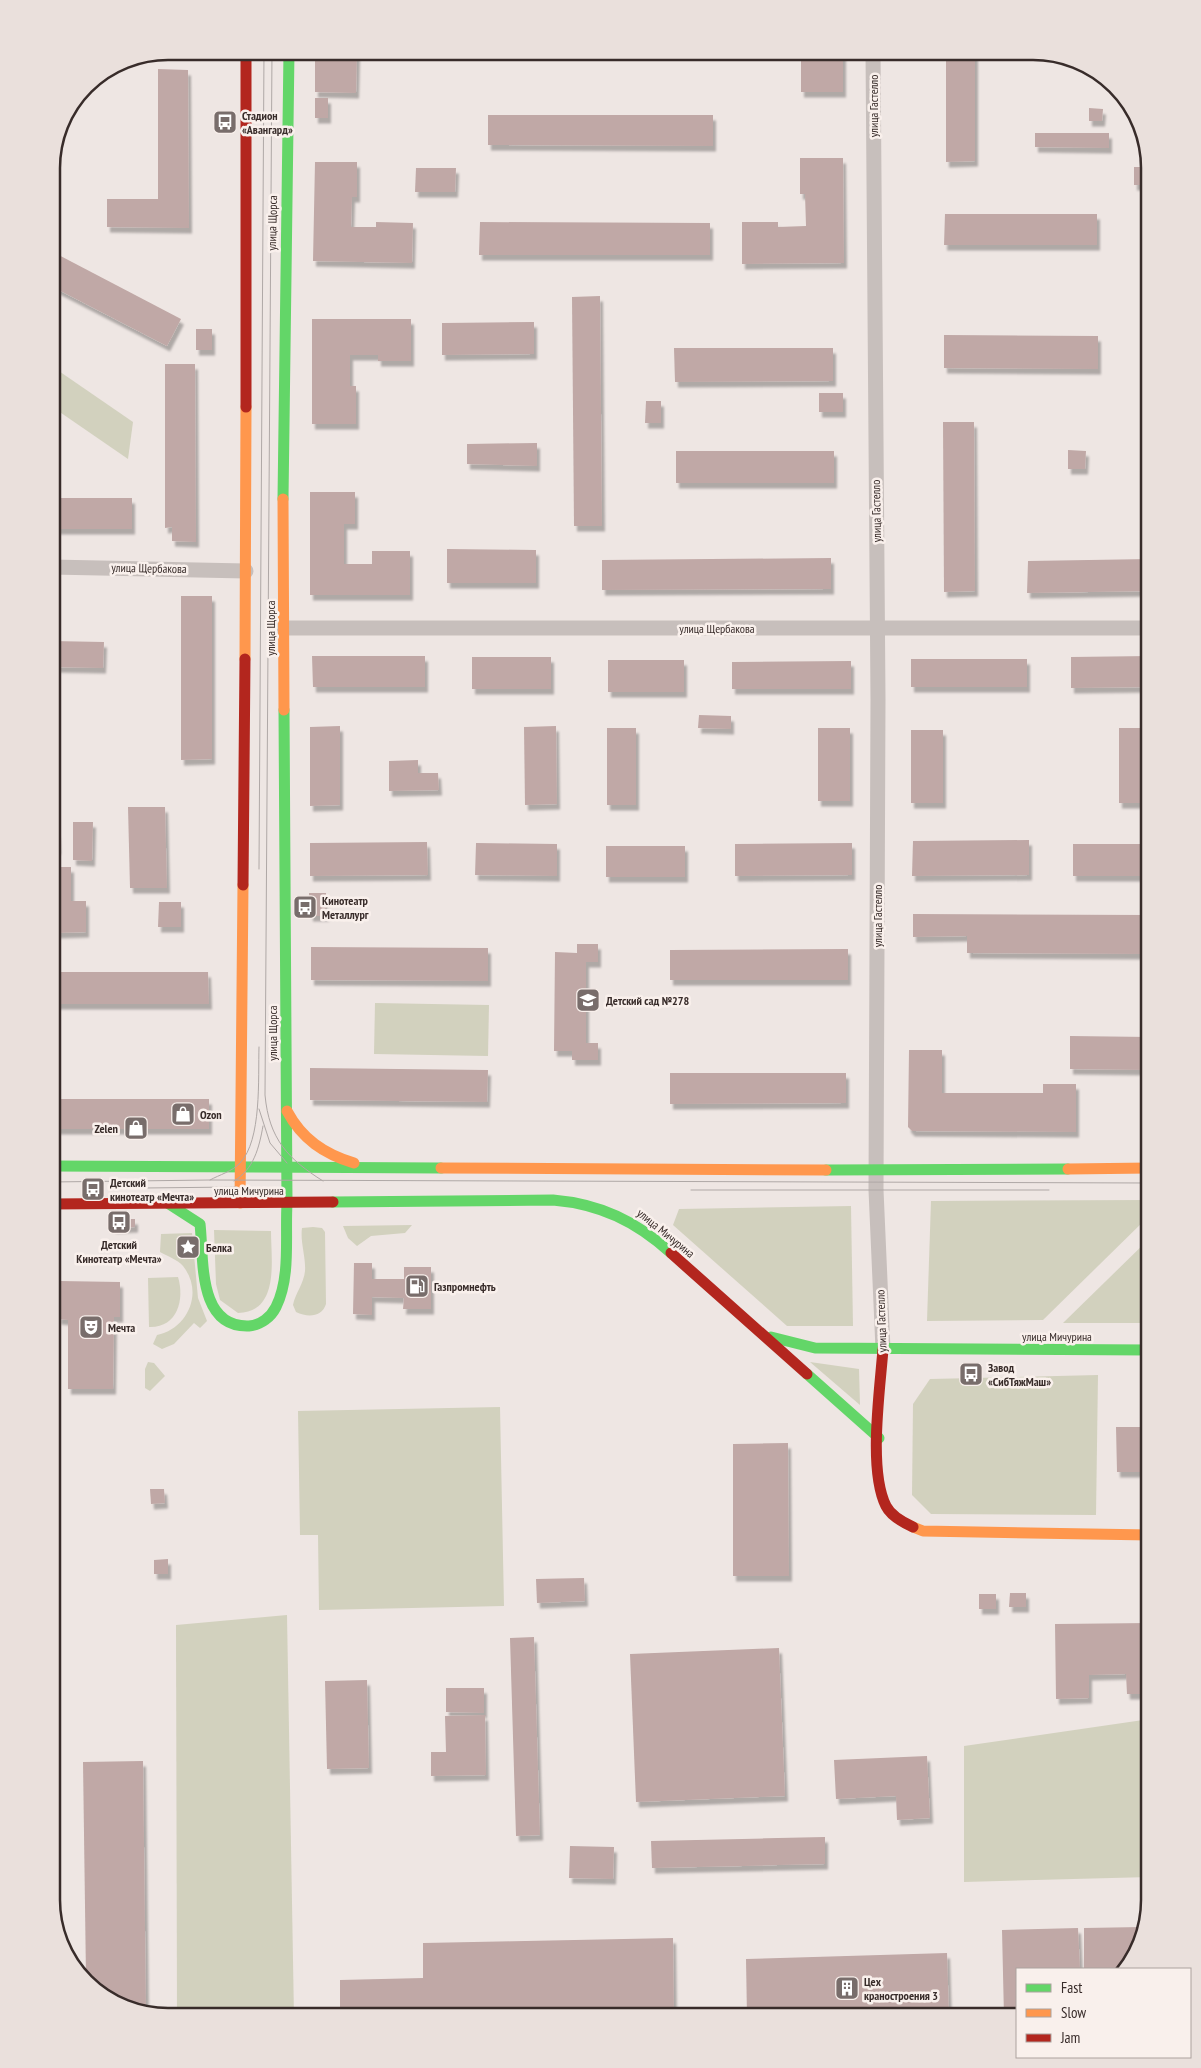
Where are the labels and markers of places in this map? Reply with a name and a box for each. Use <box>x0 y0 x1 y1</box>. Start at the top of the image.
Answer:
place label: Стадион «Авангард» <box>242 108 293 137</box>
bus stop icon: Стадион «Авангард» <box>212 109 238 135</box>
place label: Кинотеатр Металлург <box>322 893 369 922</box>
bus stop icon: Кинотеатр Металлург <box>292 894 318 920</box>
school or university icon: Детский сад №278 <box>575 987 601 1013</box>
place label: Детский сад №278 <box>606 993 689 1008</box>
shop icon: Ozon <box>170 1101 196 1127</box>
place label: Ozon <box>200 1107 222 1122</box>
shop icon: Zelen <box>123 1115 149 1141</box>
place label: Zelen <box>94 1121 118 1136</box>
place label: Детский кинотеатр «Мечта» <box>110 1175 194 1204</box>
bus stop icon: Детский кинотеатр «Мечта» <box>80 1176 106 1202</box>
bus stop icon: Детский Кинотеатр «Мечта» <box>106 1209 132 1235</box>
place icon: Белка <box>175 1234 201 1260</box>
place label: Детский Кинотеатр «Мечта» <box>76 1237 162 1266</box>
place label: Белка <box>206 1240 232 1255</box>
fuel station icon: Газпромнефть <box>404 1273 430 1299</box>
place label: Газпромнефть <box>434 1279 496 1294</box>
theatre icon: Мечта <box>78 1314 104 1340</box>
place label: Мечта <box>108 1320 135 1335</box>
place label: Завод «СибТяжМаш» <box>988 1360 1051 1389</box>
bus stop icon: Завод «СибТяжМаш» <box>958 1361 984 1387</box>
place label: Цех краностроения 3 <box>864 1974 938 2003</box>
building icon: Цех краностроения 3 <box>834 1975 860 2001</box>

